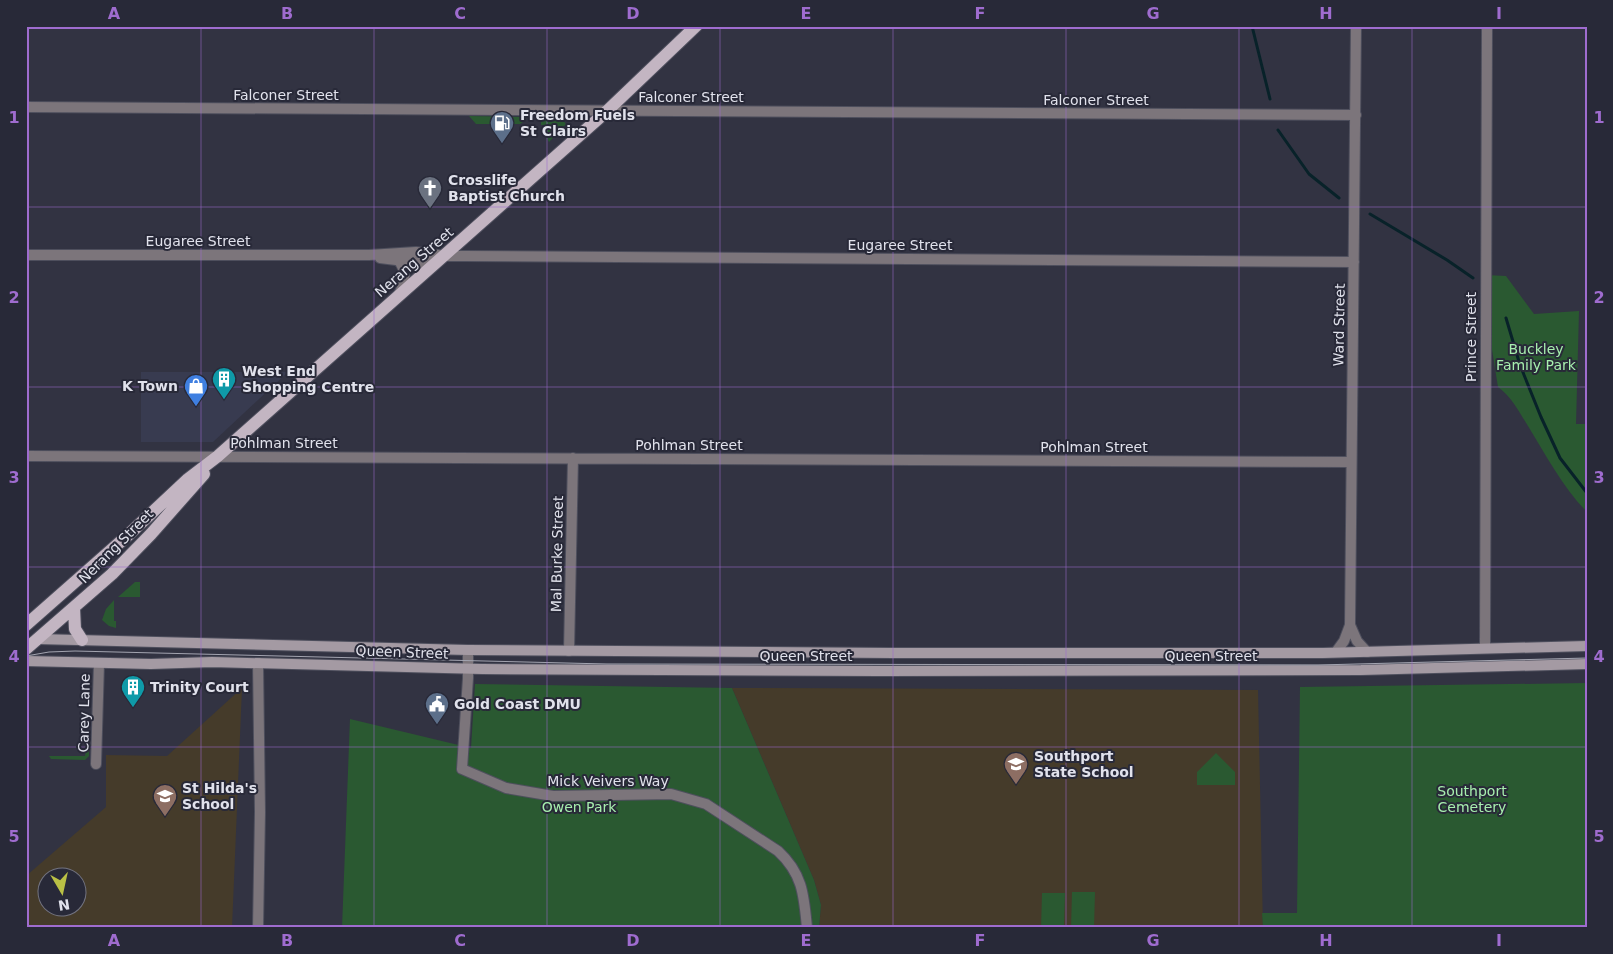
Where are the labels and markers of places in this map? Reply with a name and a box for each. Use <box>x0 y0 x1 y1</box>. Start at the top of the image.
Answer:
place label: Freedom Fuels St Clairs <box>520 107 635 139</box>
fuel station icon: Freedom Fuels St Clairs <box>489 110 515 144</box>
place label: Crosslife Baptist Church <box>448 172 565 204</box>
church icon: Crosslife Baptist Church <box>417 175 443 209</box>
place label: West End Shopping Centre <box>242 363 374 395</box>
building icon: West End Shopping Centre <box>211 366 237 400</box>
shop icon: K Town <box>183 373 209 407</box>
place label: K Town <box>122 378 178 394</box>
building icon: Trinity Court <box>120 674 146 708</box>
place label: Trinity Court <box>150 679 249 695</box>
public building icon: Gold Coast DMU <box>424 691 450 725</box>
place label: Gold Coast DMU <box>454 696 581 712</box>
place label: Southport State School <box>1034 748 1134 780</box>
school or university icon: Southport State School <box>1003 751 1029 785</box>
place label: St Hilda's School <box>182 780 257 812</box>
school or university icon: St Hilda's School <box>152 783 178 817</box>

